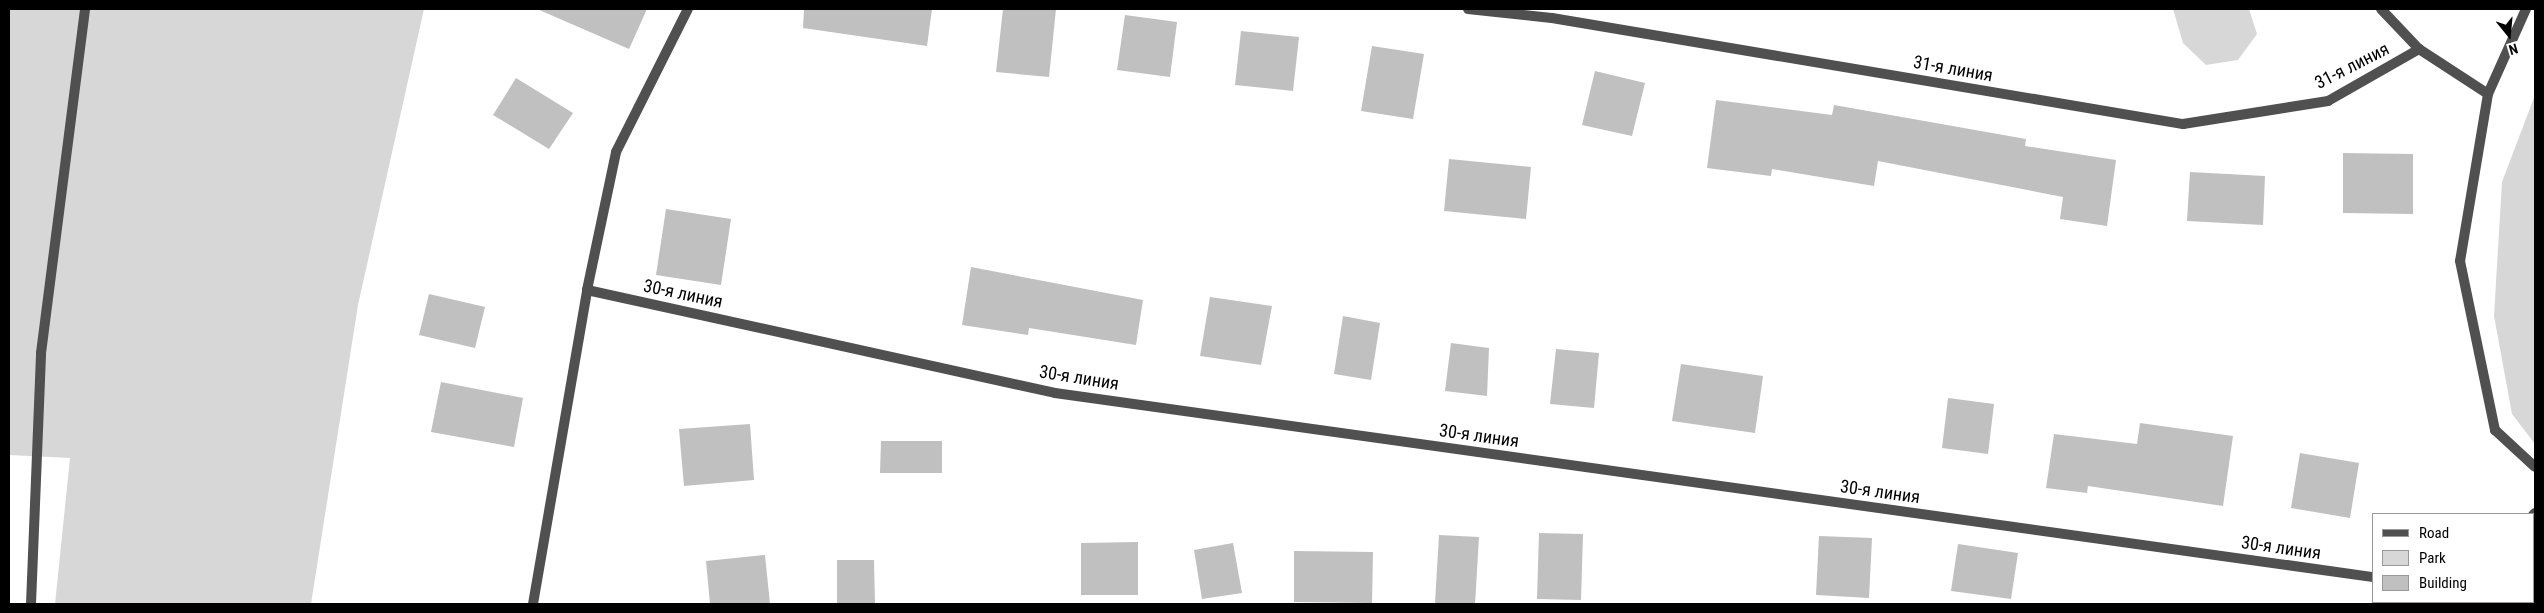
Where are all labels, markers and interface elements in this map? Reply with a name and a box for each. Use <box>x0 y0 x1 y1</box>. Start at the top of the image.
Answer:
north arrow <box>2484 10 2534 60</box>
street label: 31-я линия <box>2311 38 2393 94</box>
text: N <box>2507 40 2520 58</box>
street label: 31-я линия <box>1912 51 1994 87</box>
street label: 30-я линия <box>641 275 725 313</box>
street label: 30-я линия <box>1038 361 1120 395</box>
street label: 30-я линия <box>1438 420 1520 452</box>
street label: 30-я линия <box>1839 476 1921 508</box>
legend <box>2372 513 2534 603</box>
text: Road <box>2419 524 2449 542</box>
street label: 30-я линия <box>2240 532 2322 564</box>
text: Park <box>2419 549 2446 567</box>
text: Building <box>2419 574 2467 592</box>

